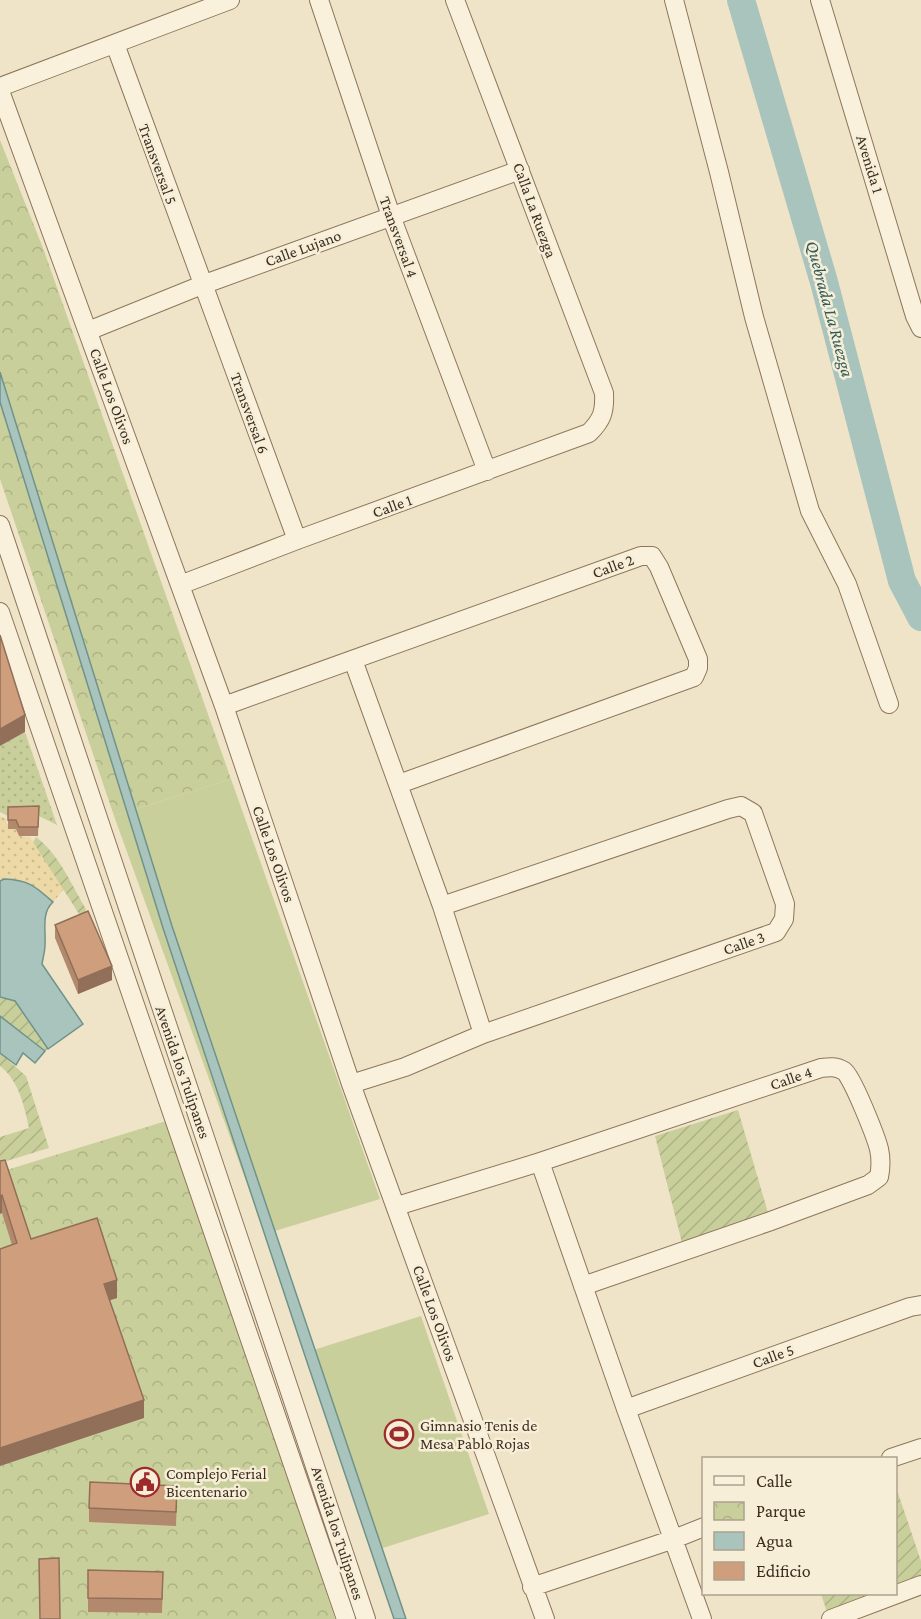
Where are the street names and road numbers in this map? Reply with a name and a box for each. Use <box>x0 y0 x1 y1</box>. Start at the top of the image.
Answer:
street label: Transversal 5 <box>136 121 180 207</box>
street label: Avenida 1 <box>853 133 887 195</box>
street label: Calla La Ruezga <box>509 160 560 261</box>
street label: Transversal 4 <box>376 194 422 280</box>
street label: Calle Lujano <box>263 226 344 271</box>
street label: Calle Los Olivos <box>87 346 137 446</box>
street label: Transversal 6 <box>227 370 273 456</box>
street label: Calle 1 <box>370 491 414 521</box>
street label: Calle 2 <box>590 551 636 581</box>
street label: Calle Los Olivos <box>250 803 298 905</box>
street label: Calle 3 <box>721 928 767 958</box>
street label: Avenida los Tulipanes <box>151 1003 214 1141</box>
street label: Calle 4 <box>768 1063 814 1093</box>
street label: Calle Los Olivos <box>410 1263 460 1363</box>
street label: Calle 5 <box>750 1341 796 1371</box>
street label: Avenida los Tulipanes <box>307 1464 368 1602</box>

